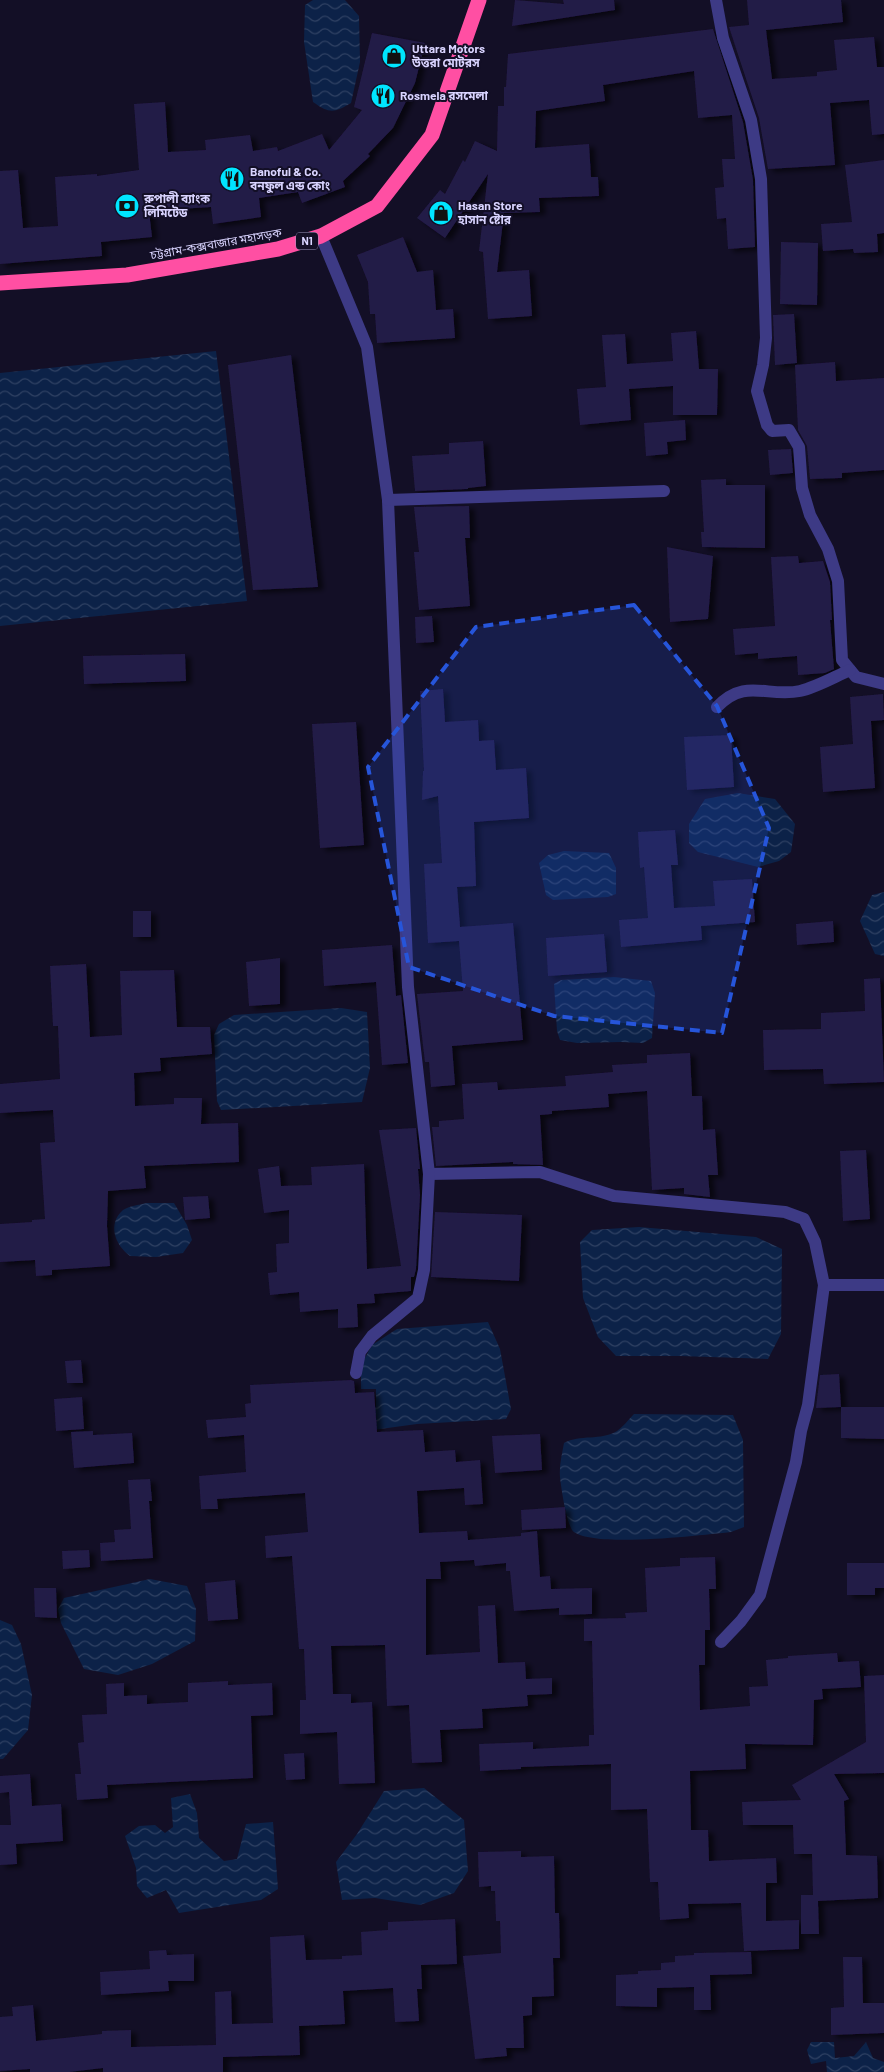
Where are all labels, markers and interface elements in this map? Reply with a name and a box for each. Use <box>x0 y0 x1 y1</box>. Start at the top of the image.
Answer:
place label: Uttara Motors উত্তরা মোটরস <box>411 41 485 69</box>
shop icon: Uttara Motors উত্তরা মোটরস <box>381 43 407 69</box>
restaurant icon: Rosmela রসমেলা <box>370 83 396 109</box>
place label: Rosmela রসমেলা <box>400 88 488 102</box>
place label: Banoful & Co. বনফুল এন্ড কোং <box>249 164 331 194</box>
restaurant icon: Banoful & Co. বনফুল এন্ড কোং <box>219 166 245 192</box>
place label: রুপালী ব্যাংক লিমিটেড <box>143 191 210 219</box>
bank icon: রুপালী ব্যাংক লিমিটেড <box>114 193 140 219</box>
place label: Hasan Store হাসান ষ্টোর <box>457 198 523 226</box>
shop icon: Hasan Store হাসান ষ্টোর <box>428 200 454 226</box>
street label: চট্টগ্রাম-কক্সবাজার মহাসড়ক <box>148 224 283 263</box>
road number: N1 <box>296 232 318 250</box>

